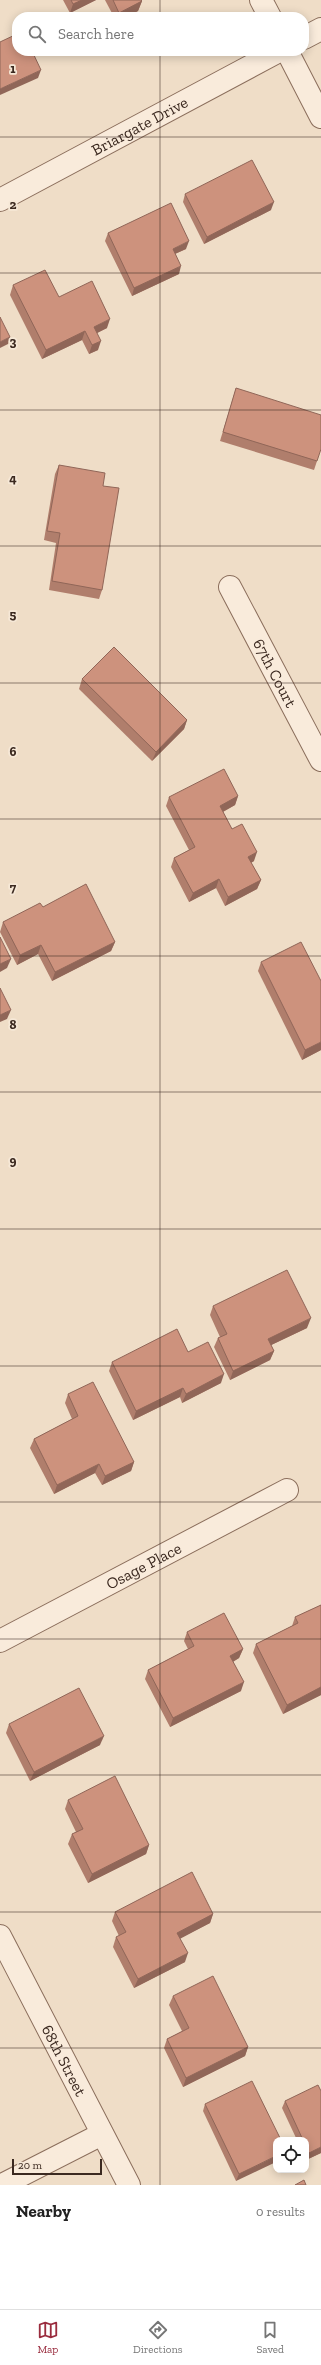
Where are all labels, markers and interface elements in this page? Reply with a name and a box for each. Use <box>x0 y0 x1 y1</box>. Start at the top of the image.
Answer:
search box <box>12 12 309 56</box>
icon: search <box>26 23 48 45</box>
text: Search here <box>58 25 134 43</box>
text: 1 <box>10 61 16 76</box>
street label: Briargate Drive <box>88 92 191 159</box>
text: 2 <box>10 197 17 212</box>
text: 3 <box>10 334 17 349</box>
text: 4 <box>9 471 17 486</box>
text: 5 <box>10 607 17 622</box>
street label: 67th Court <box>249 635 301 710</box>
text: 6 <box>10 744 17 759</box>
text: 7 <box>10 880 17 895</box>
text: 8 <box>9 1017 17 1032</box>
text: 9 <box>10 1153 17 1168</box>
street label: Osage Place <box>102 1538 184 1593</box>
street label: 68th Street <box>38 2021 91 2099</box>
map controls <box>273 2137 309 2173</box>
button: locate <box>273 2137 309 2173</box>
scale bar <box>12 2157 102 2176</box>
text: 20 m <box>18 2159 42 2172</box>
text: Nearby <box>16 2201 71 2221</box>
text: 0 results <box>256 2204 305 2219</box>
tab: Map <box>37 2319 59 2356</box>
tab: Directions <box>133 2319 183 2356</box>
tab: Saved <box>256 2319 284 2356</box>

